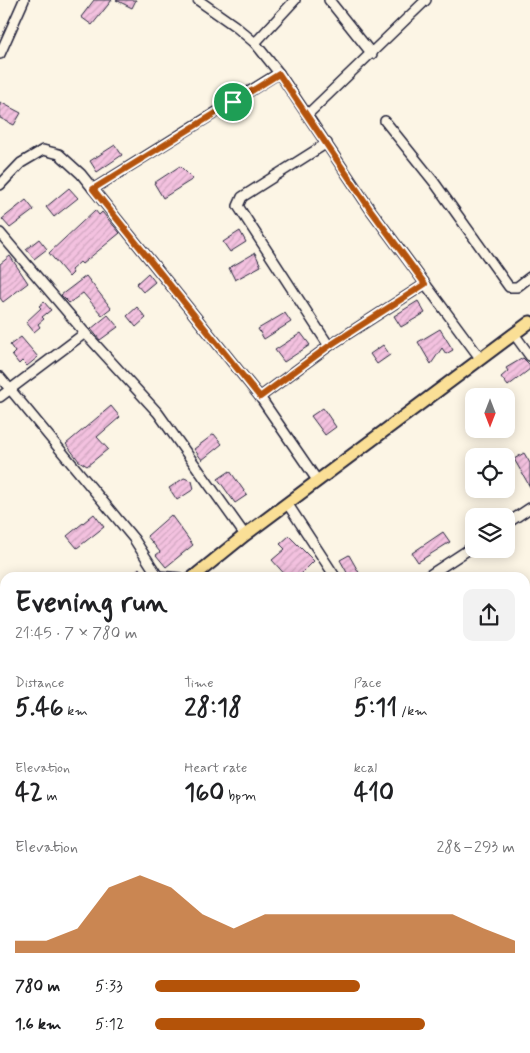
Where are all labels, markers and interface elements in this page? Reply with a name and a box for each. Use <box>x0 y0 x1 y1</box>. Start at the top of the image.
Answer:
pin <box>212 81 254 123</box>
icon: arrive <box>219 88 247 116</box>
north arrow <box>465 388 515 438</box>
map controls <box>465 388 515 558</box>
button: locate <box>465 448 515 498</box>
button: layers <box>465 508 515 558</box>
text: Evening run <box>15 585 168 622</box>
button: share <box>463 589 515 641</box>
text: 21:45 · 7 × 780 m <box>15 623 137 644</box>
text: Distance <box>15 674 64 692</box>
text: Time <box>184 674 214 692</box>
text: Pace <box>354 674 382 692</box>
text: 5.46 <box>15 692 64 725</box>
text: 28:18 <box>184 692 242 725</box>
text: 5:11 <box>354 692 397 725</box>
text: km <box>64 702 88 720</box>
text: /km <box>397 702 428 720</box>
text: Elevation <box>15 759 70 777</box>
text: Heart rate <box>184 759 247 777</box>
text: kcal <box>354 759 377 777</box>
text: 42 <box>15 777 43 810</box>
text: 160 <box>184 777 224 810</box>
text: 410 <box>354 777 394 810</box>
text: m <box>43 787 58 805</box>
text: bpm <box>224 787 256 805</box>
text: Elevation <box>15 837 78 858</box>
text: 288–293 m <box>436 837 515 858</box>
text: 780 m <box>15 976 60 997</box>
text: 5:33 <box>95 976 123 997</box>
text: 1.6 km <box>15 1014 61 1035</box>
text: 5:12 <box>95 1014 124 1035</box>

